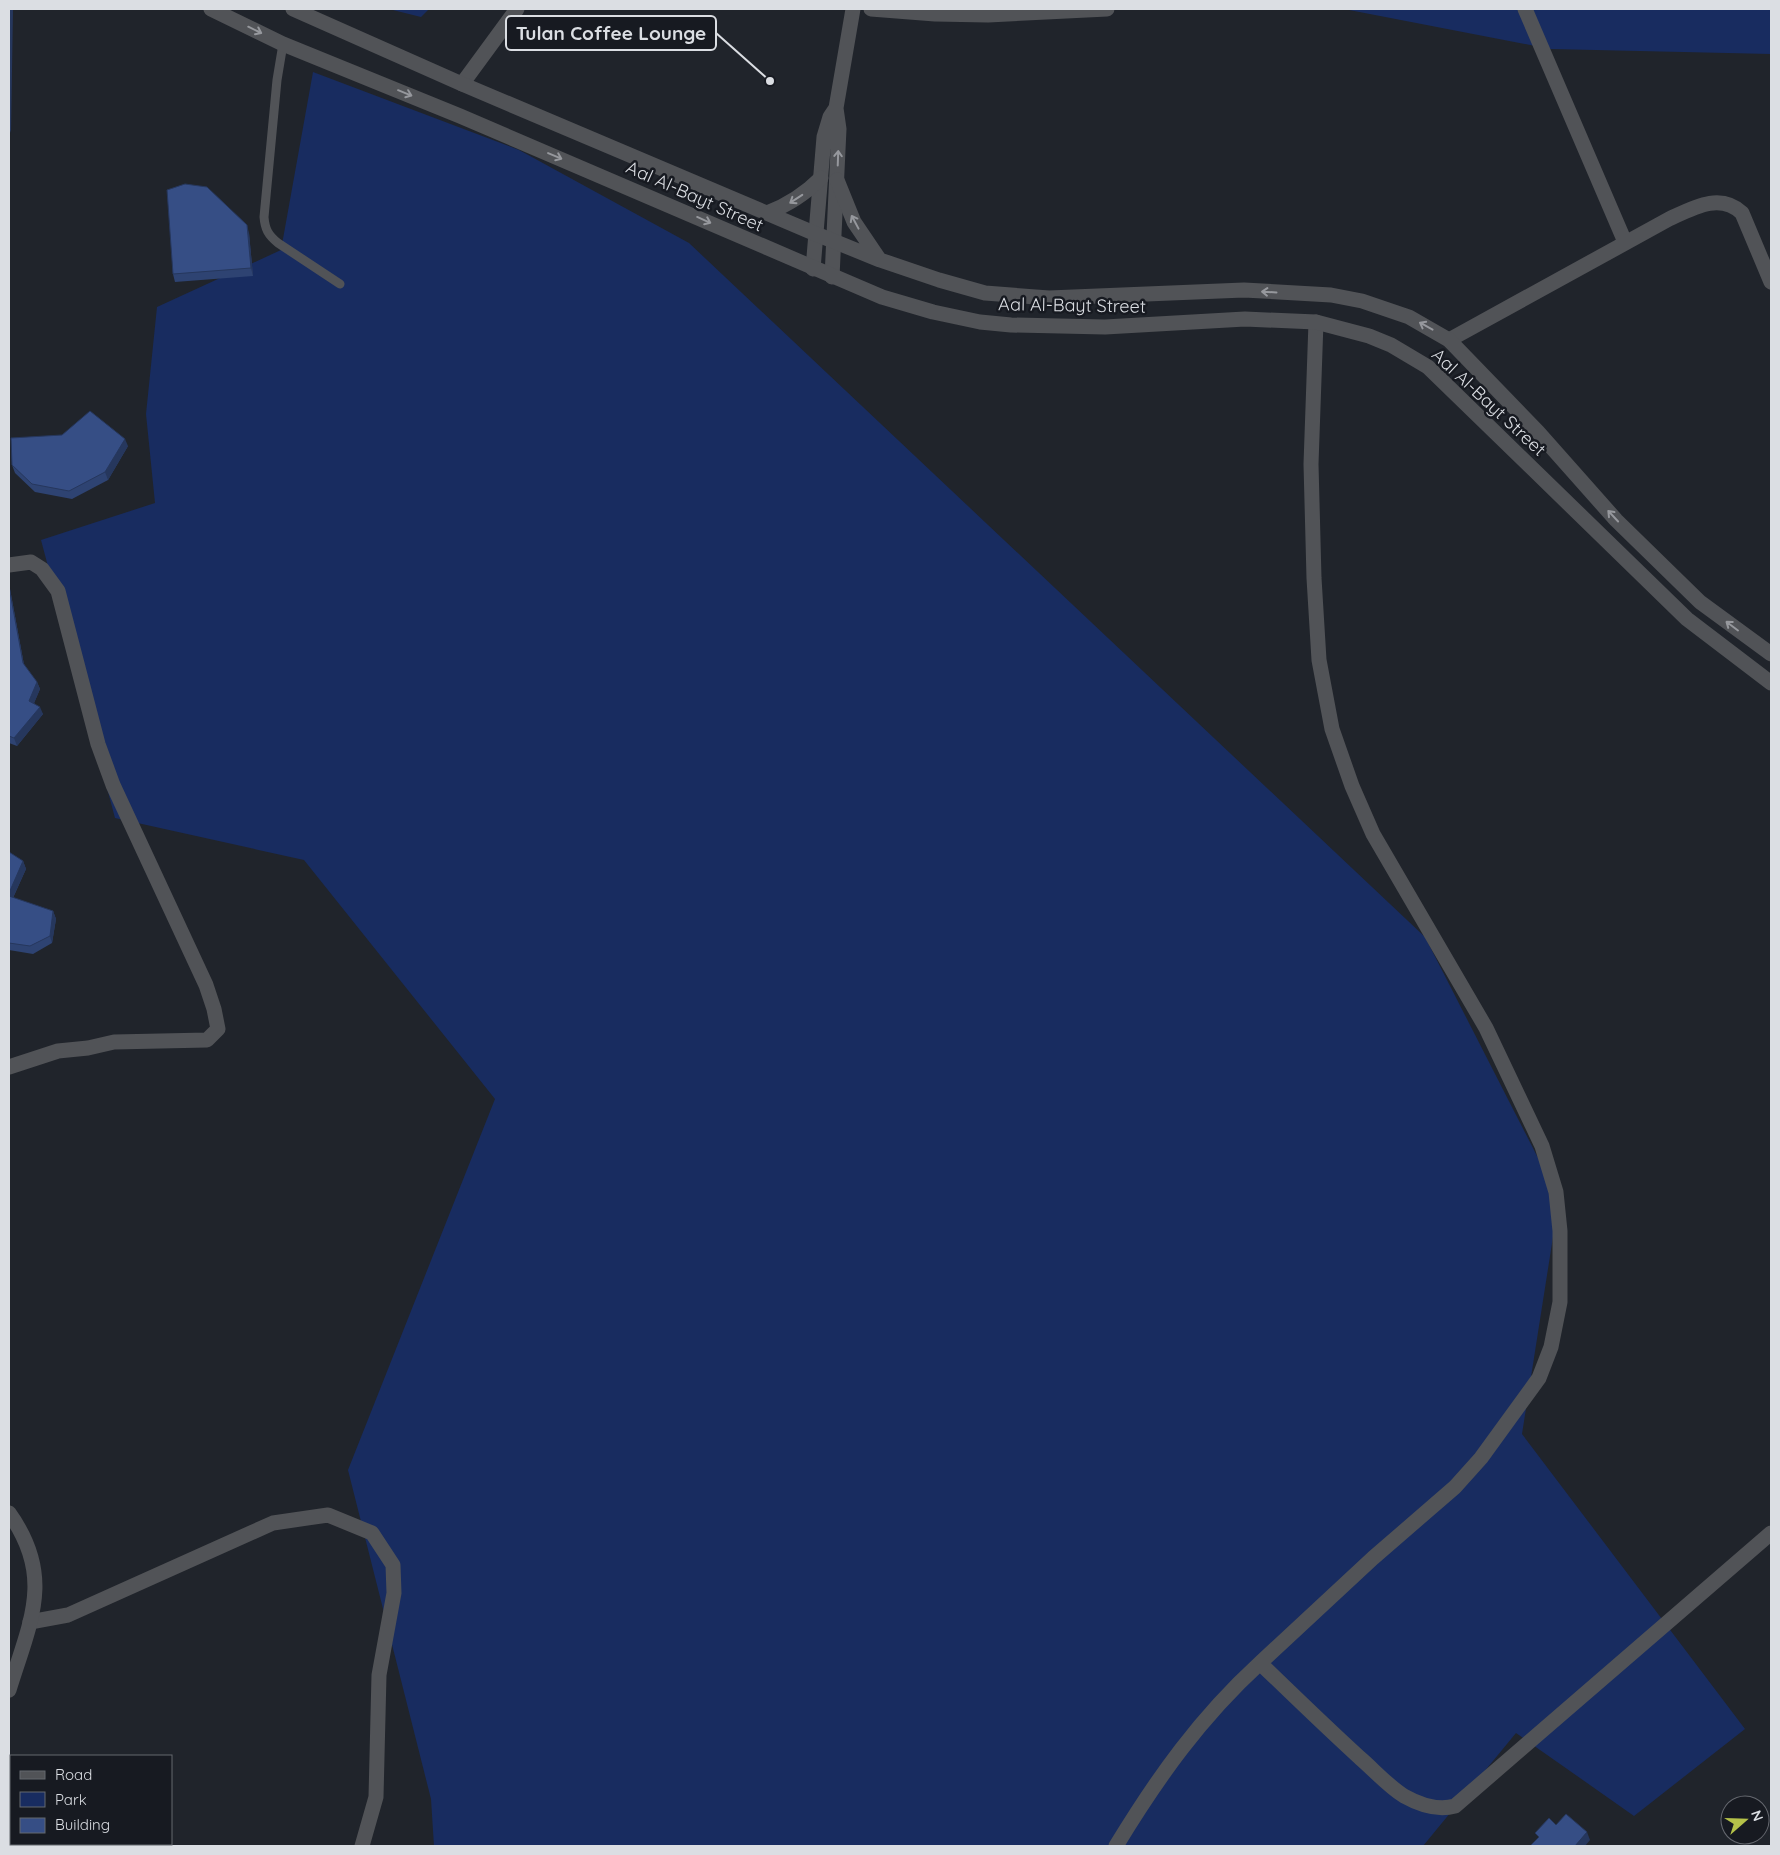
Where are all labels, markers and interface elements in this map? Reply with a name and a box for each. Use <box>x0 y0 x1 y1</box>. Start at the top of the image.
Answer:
callout: Tulan Coffee Lounge <box>506 16 716 50</box>
text: Tulan Coffee Lounge <box>516 21 706 45</box>
one-way arrow <box>247 26 262 35</box>
one-way arrow <box>397 89 412 99</box>
one-way arrow <box>833 151 842 167</box>
one-way arrow <box>547 153 562 162</box>
street label: Aal Al-Bayt Street <box>623 155 767 237</box>
one-way arrow <box>789 194 803 204</box>
one-way arrow <box>849 215 859 230</box>
one-way arrow <box>696 216 711 226</box>
one-way arrow <box>1261 287 1277 296</box>
street label: Aal Al-Bayt Street <box>998 292 1146 318</box>
one-way arrow <box>1418 321 1433 331</box>
street label: Aal Al-Bayt Street <box>1427 343 1551 461</box>
one-way arrow <box>1607 509 1619 522</box>
one-way arrow <box>1725 621 1739 631</box>
legend <box>10 1755 172 1845</box>
text: Road <box>55 1765 92 1784</box>
text: Park <box>55 1790 87 1809</box>
north arrow <box>1720 1795 1770 1845</box>
text: N <box>1747 1808 1767 1823</box>
text: Building <box>55 1815 110 1834</box>

